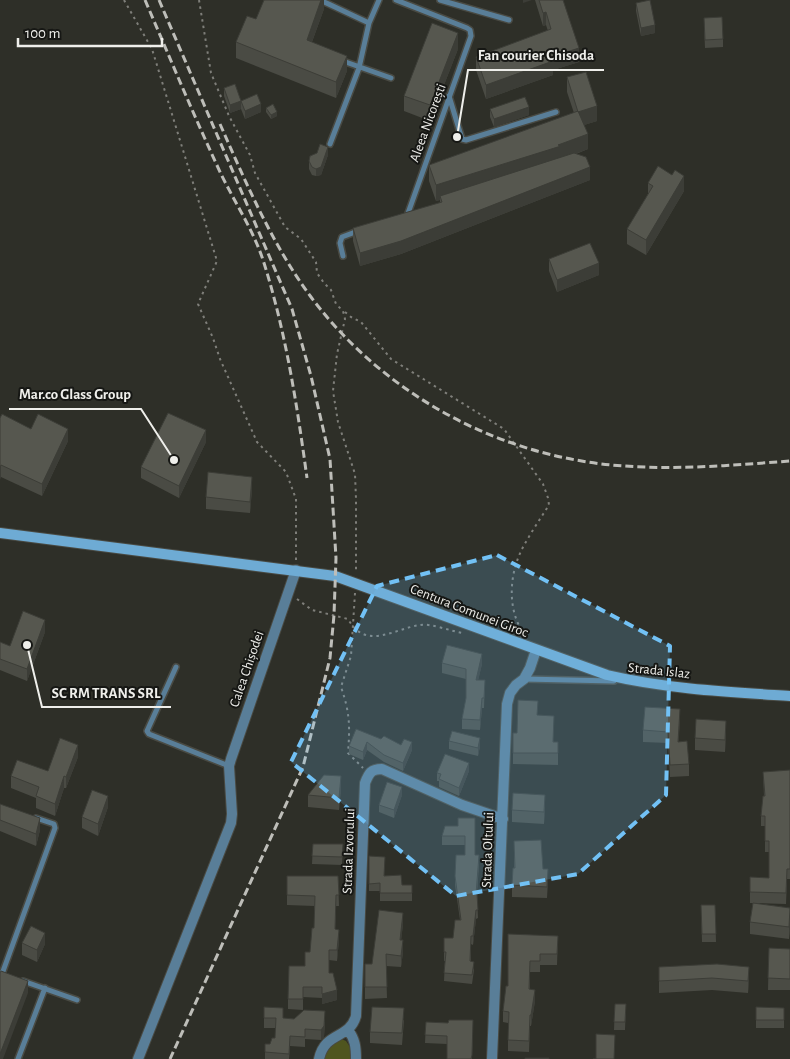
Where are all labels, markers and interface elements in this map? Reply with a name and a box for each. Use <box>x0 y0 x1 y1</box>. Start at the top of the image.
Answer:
scale bar <box>18 15 161 47</box>
text: 100 m <box>25 26 60 41</box>
callout: Fan courier Chisoda <box>468 40 604 70</box>
text: Fan courier Chisoda <box>478 48 594 63</box>
street label: Aleea Nicorești <box>407 82 450 164</box>
callout: Mar.co Glass Group <box>9 379 141 409</box>
text: Mar.co Glass Group <box>19 387 131 402</box>
street label: Centura Comunei Giroc <box>408 582 531 640</box>
street label: Calea Chișodei <box>227 629 268 709</box>
street label: Strada Islaz <box>627 661 691 681</box>
callout: SC RM TRANS SRL <box>42 677 171 707</box>
text: SC RM TRANS SRL <box>52 686 161 701</box>
street label: Strada Izvorului <box>341 808 357 894</box>
street label: Strada Oltului <box>480 812 496 888</box>

